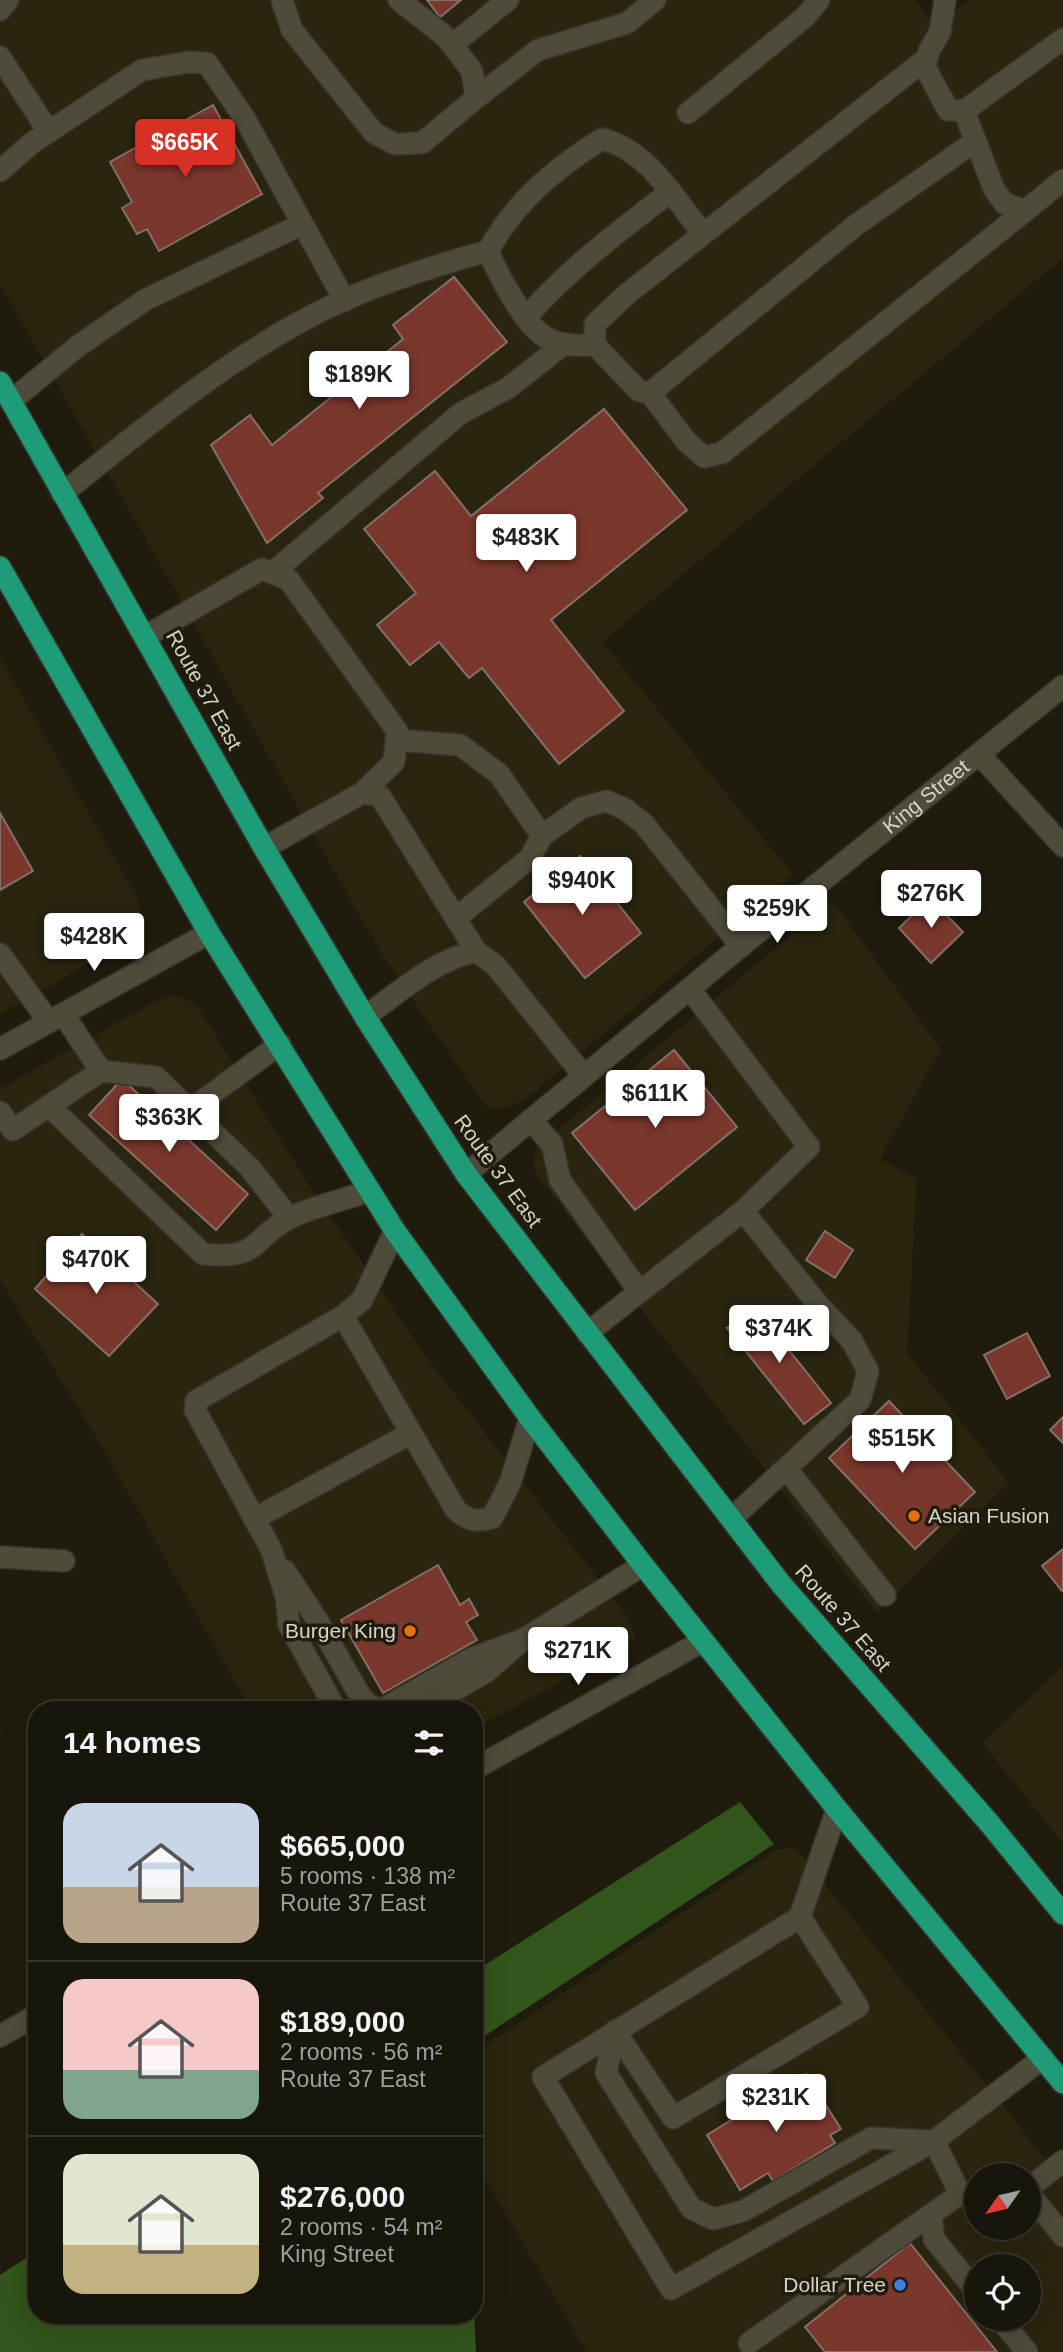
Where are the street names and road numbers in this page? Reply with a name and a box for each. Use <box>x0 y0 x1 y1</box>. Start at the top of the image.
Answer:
street label: Route 37 East <box>162 626 247 754</box>
street label: King Street <box>878 755 973 838</box>
street label: Route 37 East <box>450 1110 547 1231</box>
street label: Route 37 East <box>791 1560 896 1676</box>

